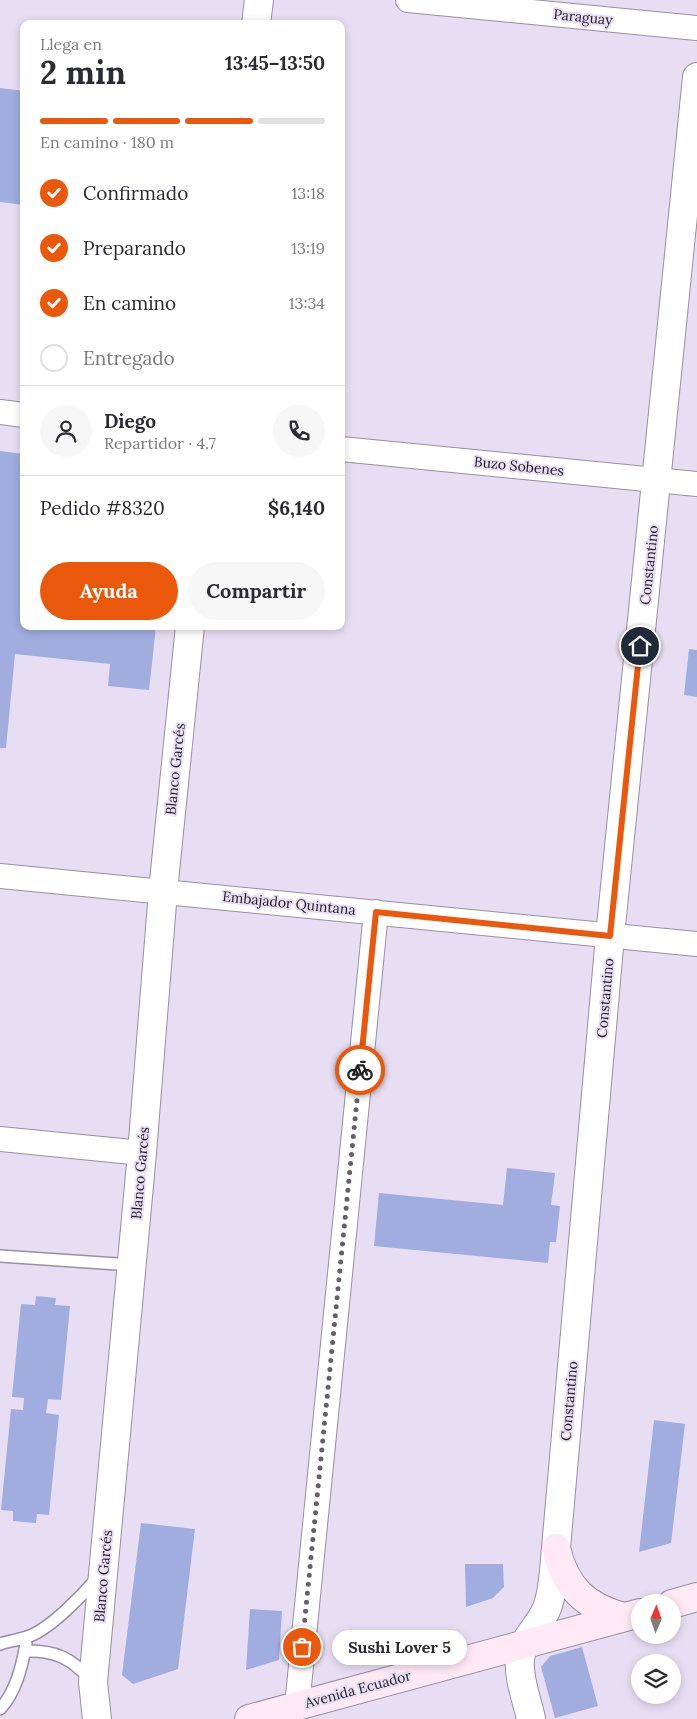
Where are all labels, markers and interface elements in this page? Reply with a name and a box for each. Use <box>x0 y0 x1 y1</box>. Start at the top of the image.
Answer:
street label: Paraguay <box>553 5 614 29</box>
text: Llega en <box>40 34 102 54</box>
text: 13:45–13:50 <box>225 51 325 75</box>
text: 2 min <box>40 52 126 93</box>
text: En camino · 180 m <box>40 132 174 152</box>
icon: check <box>40 179 68 207</box>
text: Confirmado <box>83 181 188 205</box>
text: 13:18 <box>291 183 325 203</box>
icon: check <box>40 234 68 262</box>
text: Preparando <box>83 236 186 260</box>
text: 13:19 <box>291 238 325 258</box>
icon: check <box>40 289 68 317</box>
text: En camino <box>83 291 176 315</box>
text: 13:34 <box>289 293 325 313</box>
text: Entregado <box>83 346 175 370</box>
button: person <box>40 405 92 457</box>
button: phone <box>273 405 325 457</box>
text: Diego <box>104 409 156 433</box>
text: Repartidor · 4.7 <box>104 433 216 453</box>
street label: Buzo Sobenes <box>473 452 565 480</box>
text: Pedido #8320 <box>40 496 165 520</box>
text: $6,140 <box>268 496 325 520</box>
street label: Constantino <box>636 524 662 606</box>
button: Ayuda <box>40 562 178 620</box>
button: Compartir <box>188 562 325 620</box>
pin <box>619 625 661 667</box>
icon: home <box>626 632 654 660</box>
street label: Blanco Garcés <box>161 722 189 816</box>
street label: Embajador Quintana <box>221 887 357 919</box>
street label: Constantino <box>593 957 617 1039</box>
courier <box>335 1045 385 1095</box>
icon: bike <box>346 1056 374 1084</box>
street label: Blanco Garcés <box>127 1126 153 1220</box>
street label: Constantino <box>557 1360 581 1442</box>
street label: Blanco Garcés <box>90 1529 116 1623</box>
north arrow <box>631 1594 681 1644</box>
map controls <box>631 1594 681 1704</box>
pin <box>281 1626 323 1668</box>
callout: Sushi Lover 5 <box>332 1630 467 1664</box>
icon: bag <box>288 1633 316 1661</box>
text: Sushi Lover 5 <box>348 1637 451 1657</box>
button: layers <box>631 1654 681 1704</box>
street label: Avenida Ecuador <box>302 1666 413 1712</box>

